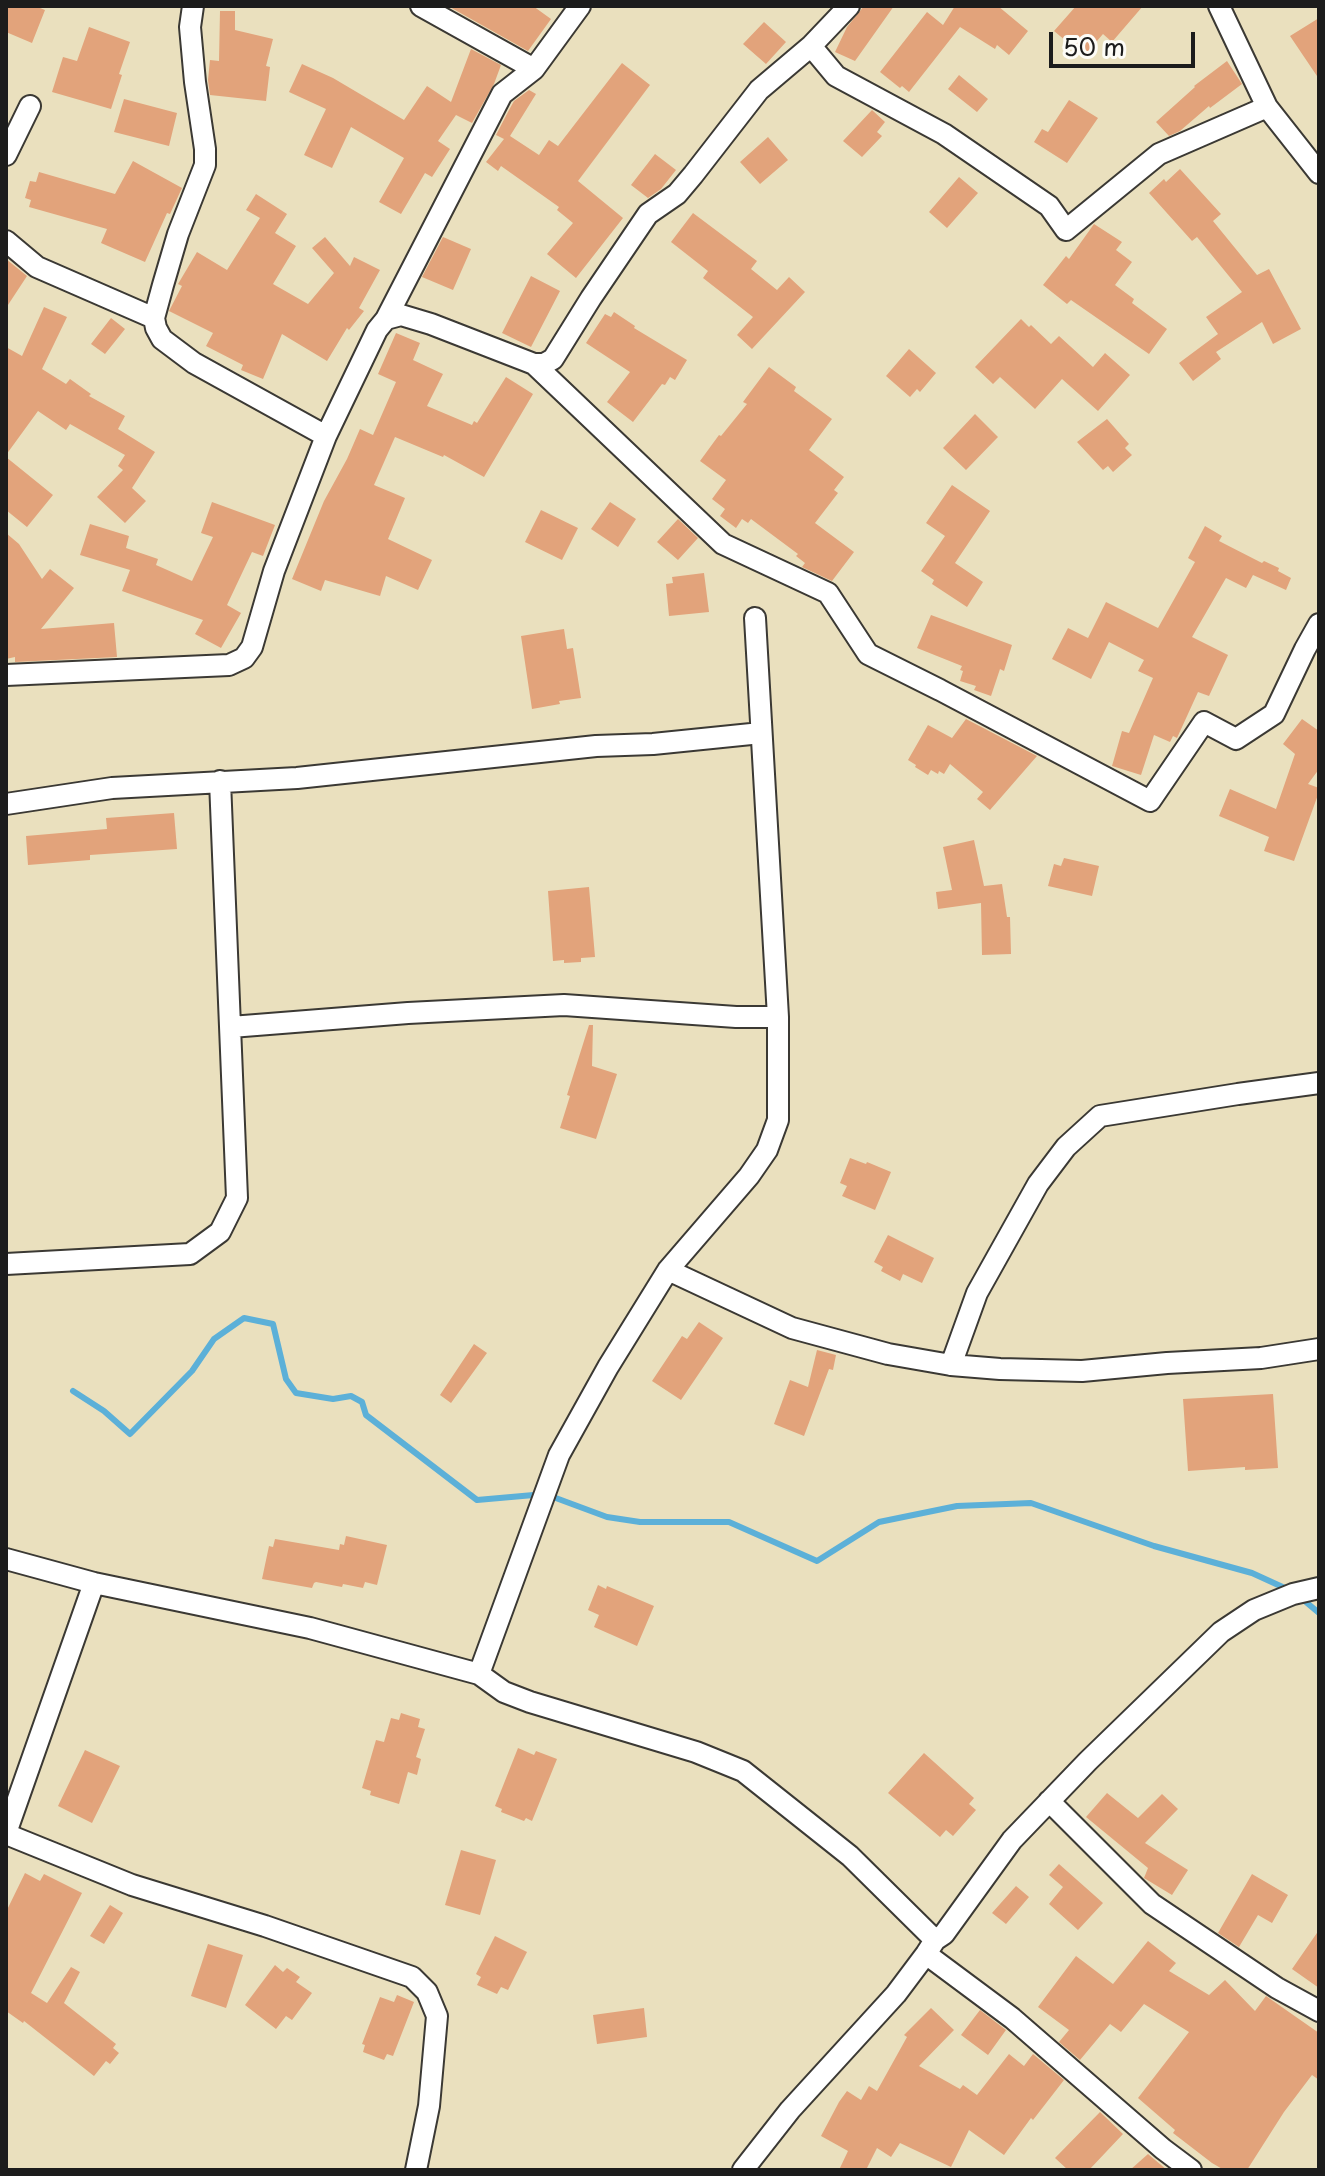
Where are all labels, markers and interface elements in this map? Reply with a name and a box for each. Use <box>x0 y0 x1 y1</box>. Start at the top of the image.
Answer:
scale bar <box>1053 16 1199 66</box>
text: 50 m <box>1063 28 1125 64</box>

